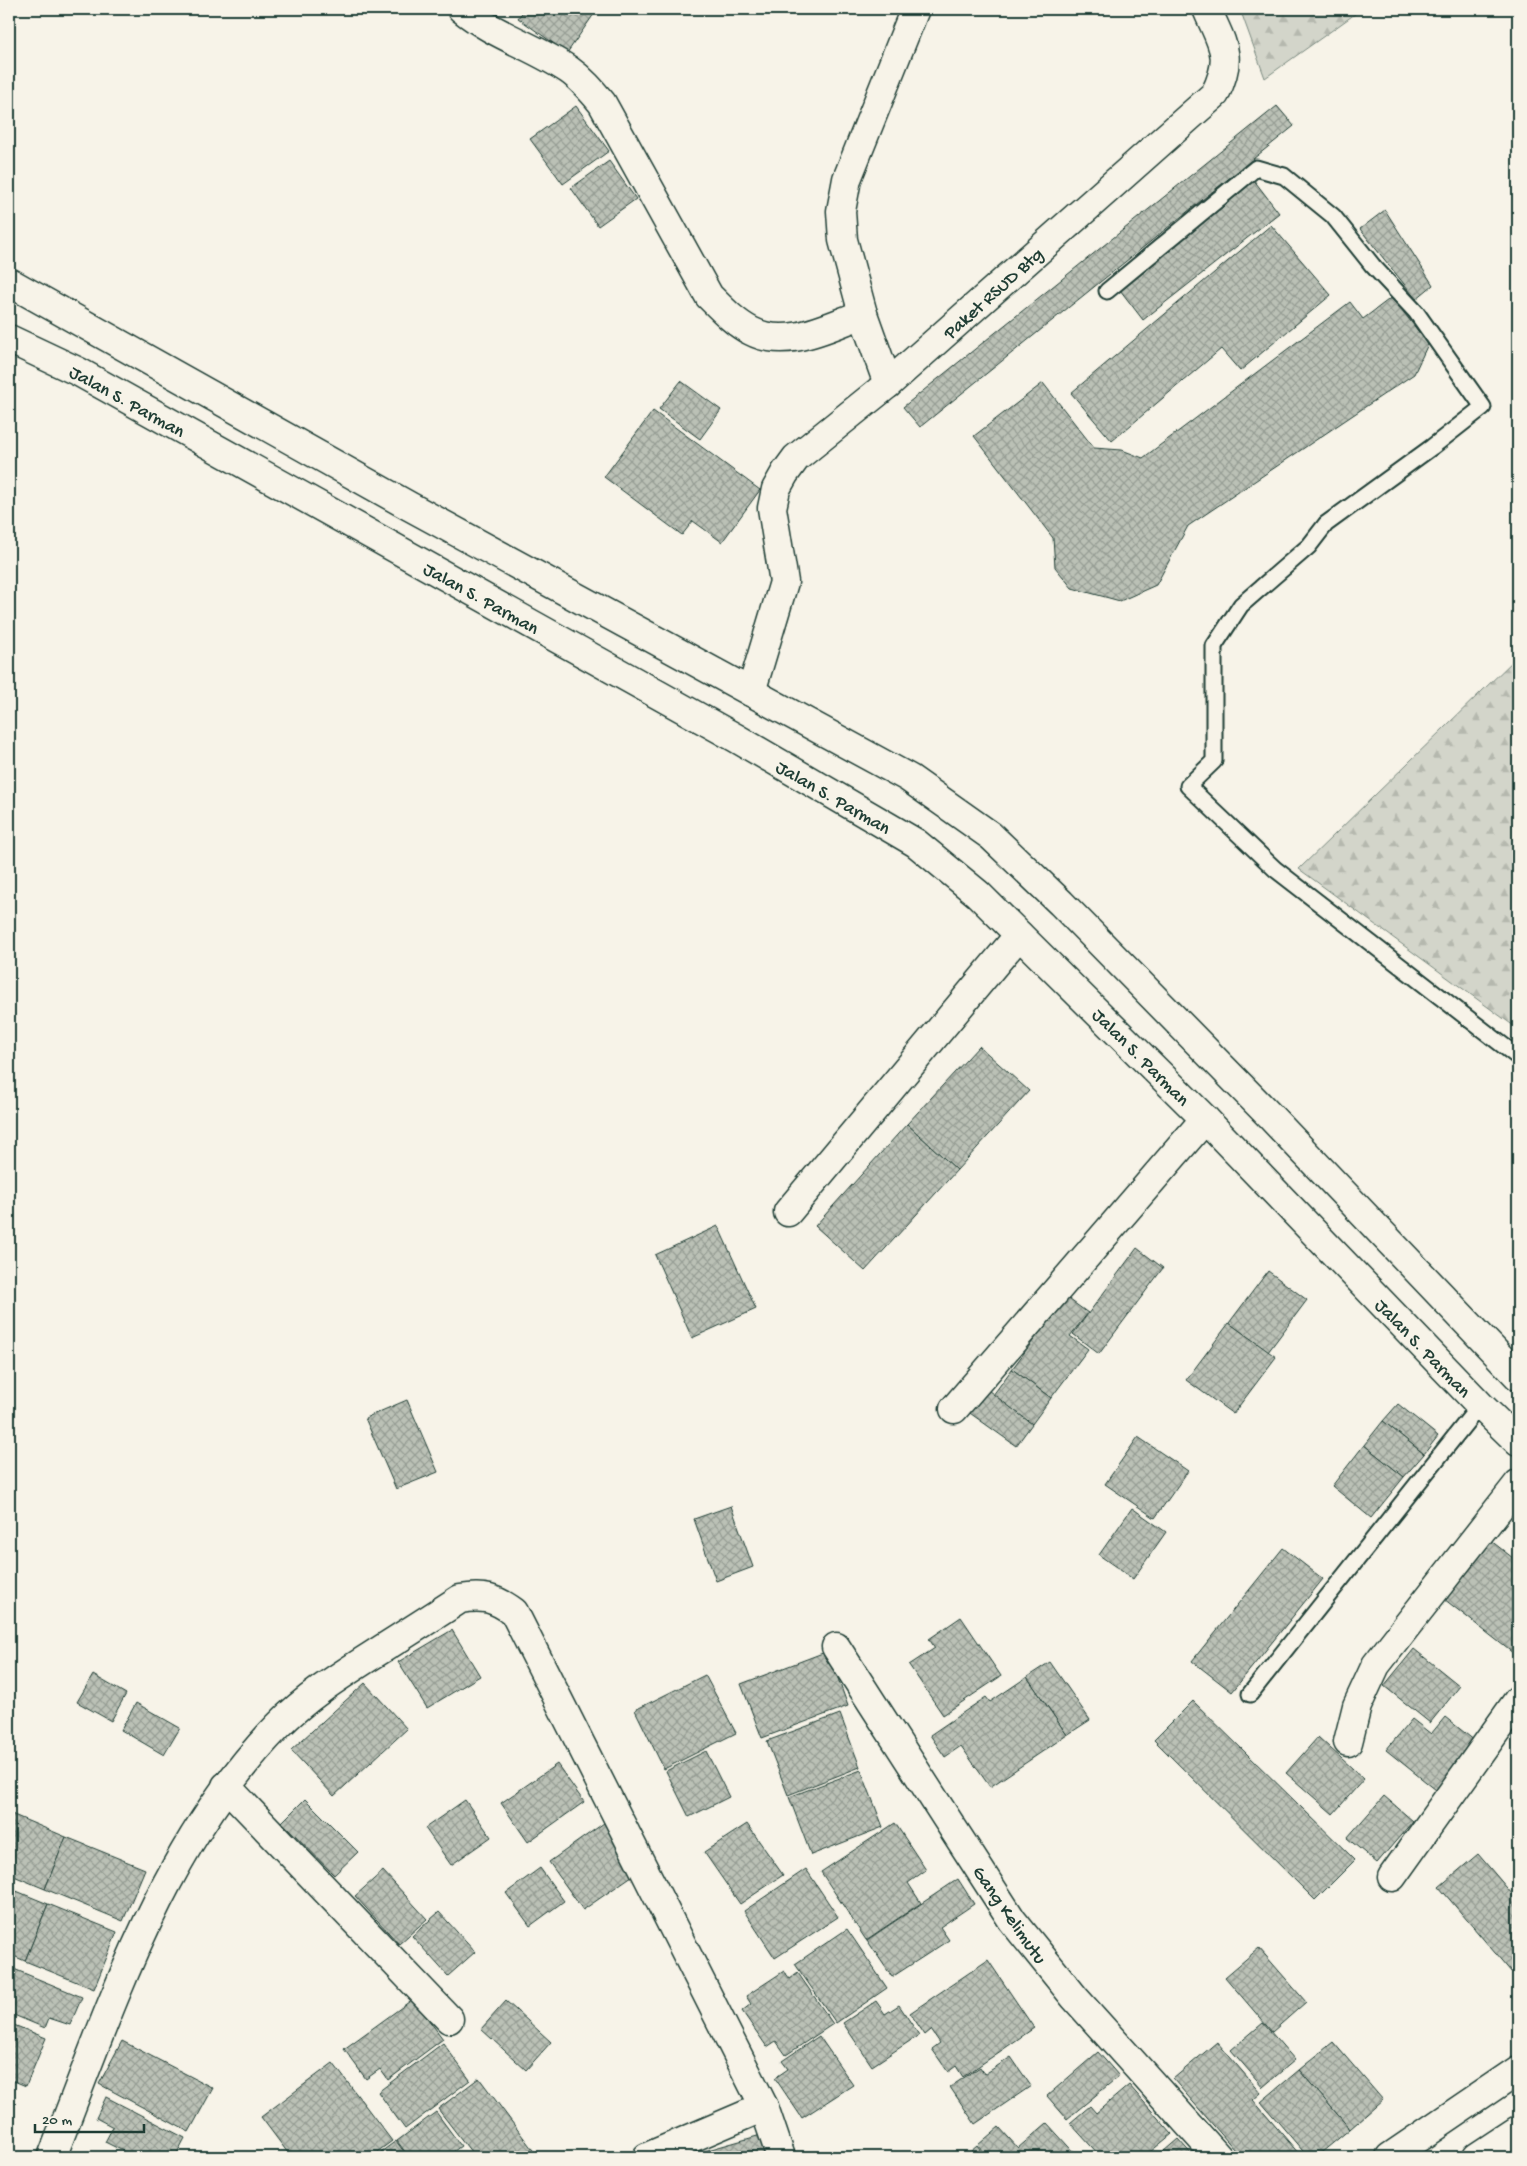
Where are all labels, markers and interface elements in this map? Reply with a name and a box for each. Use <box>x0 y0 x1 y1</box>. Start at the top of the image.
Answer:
street label: Paket RSUD Btg <box>939 244 1049 346</box>
street label: Jalan S. Parman <box>64 362 188 444</box>
street label: Jalan S. Parman <box>418 559 542 641</box>
street label: Jalan S. Parman <box>771 757 894 841</box>
street label: Jalan S. Parman <box>1086 1005 1193 1112</box>
street label: Jalan S. Parman <box>1368 1295 1475 1404</box>
street label: Gang Kelimutu <box>966 1863 1050 1970</box>
scale bar <box>35 2101 144 2133</box>
text: 20 m <box>42 2112 72 2130</box>

